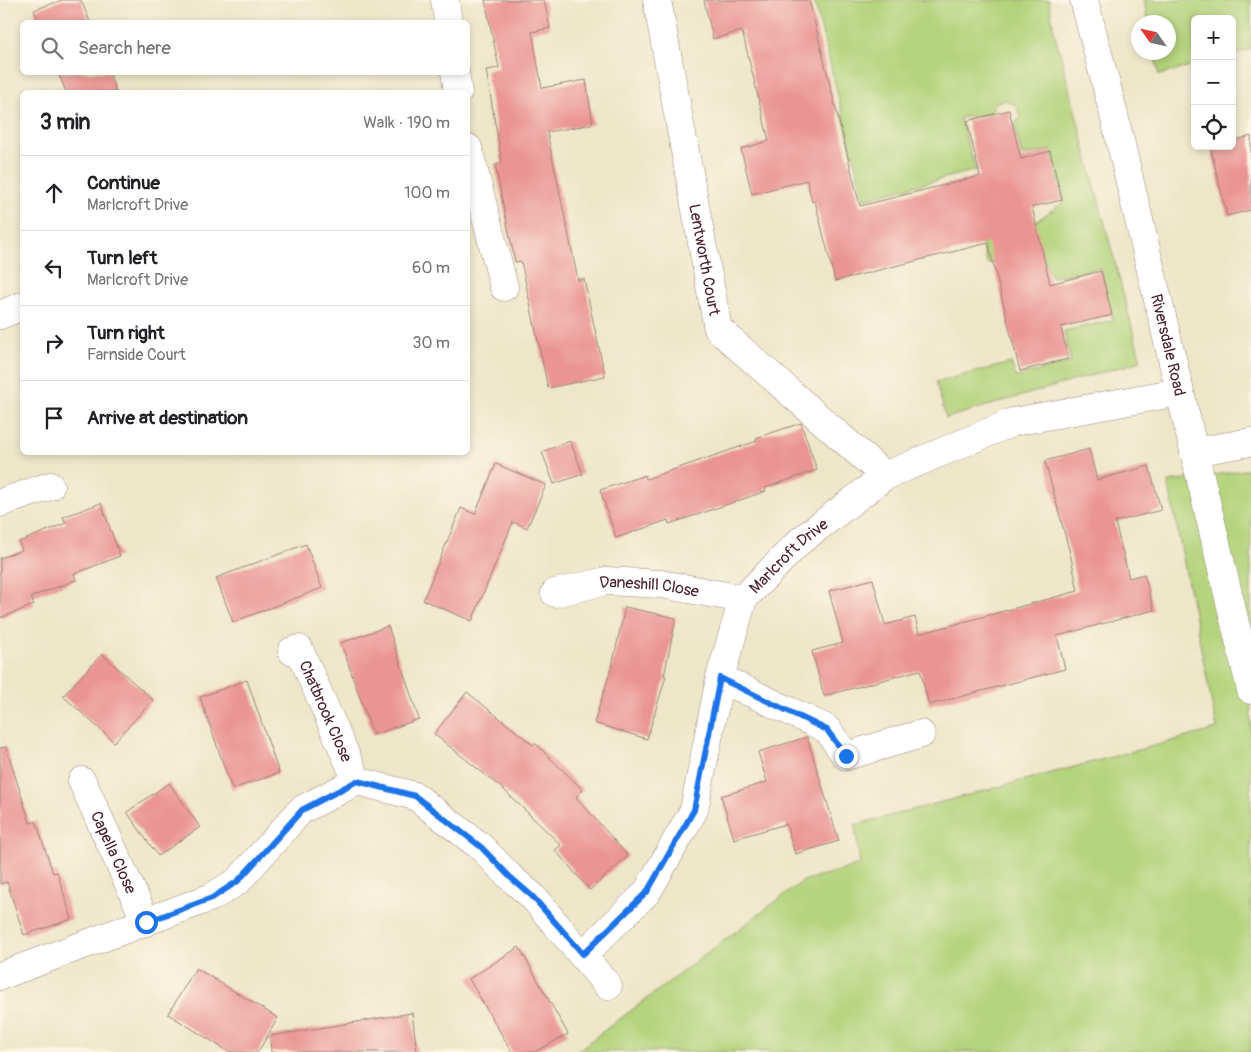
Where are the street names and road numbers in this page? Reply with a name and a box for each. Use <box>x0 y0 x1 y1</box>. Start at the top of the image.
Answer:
street label: Lentworth Court <box>684 202 724 318</box>
street label: Riversdale Road <box>1146 292 1190 398</box>
street label: Marlcroft Drive <box>745 514 832 598</box>
street label: Daneshill Close <box>598 571 701 602</box>
street label: Chatbrook Close <box>294 658 356 765</box>
street label: Capella Close <box>86 808 141 897</box>

